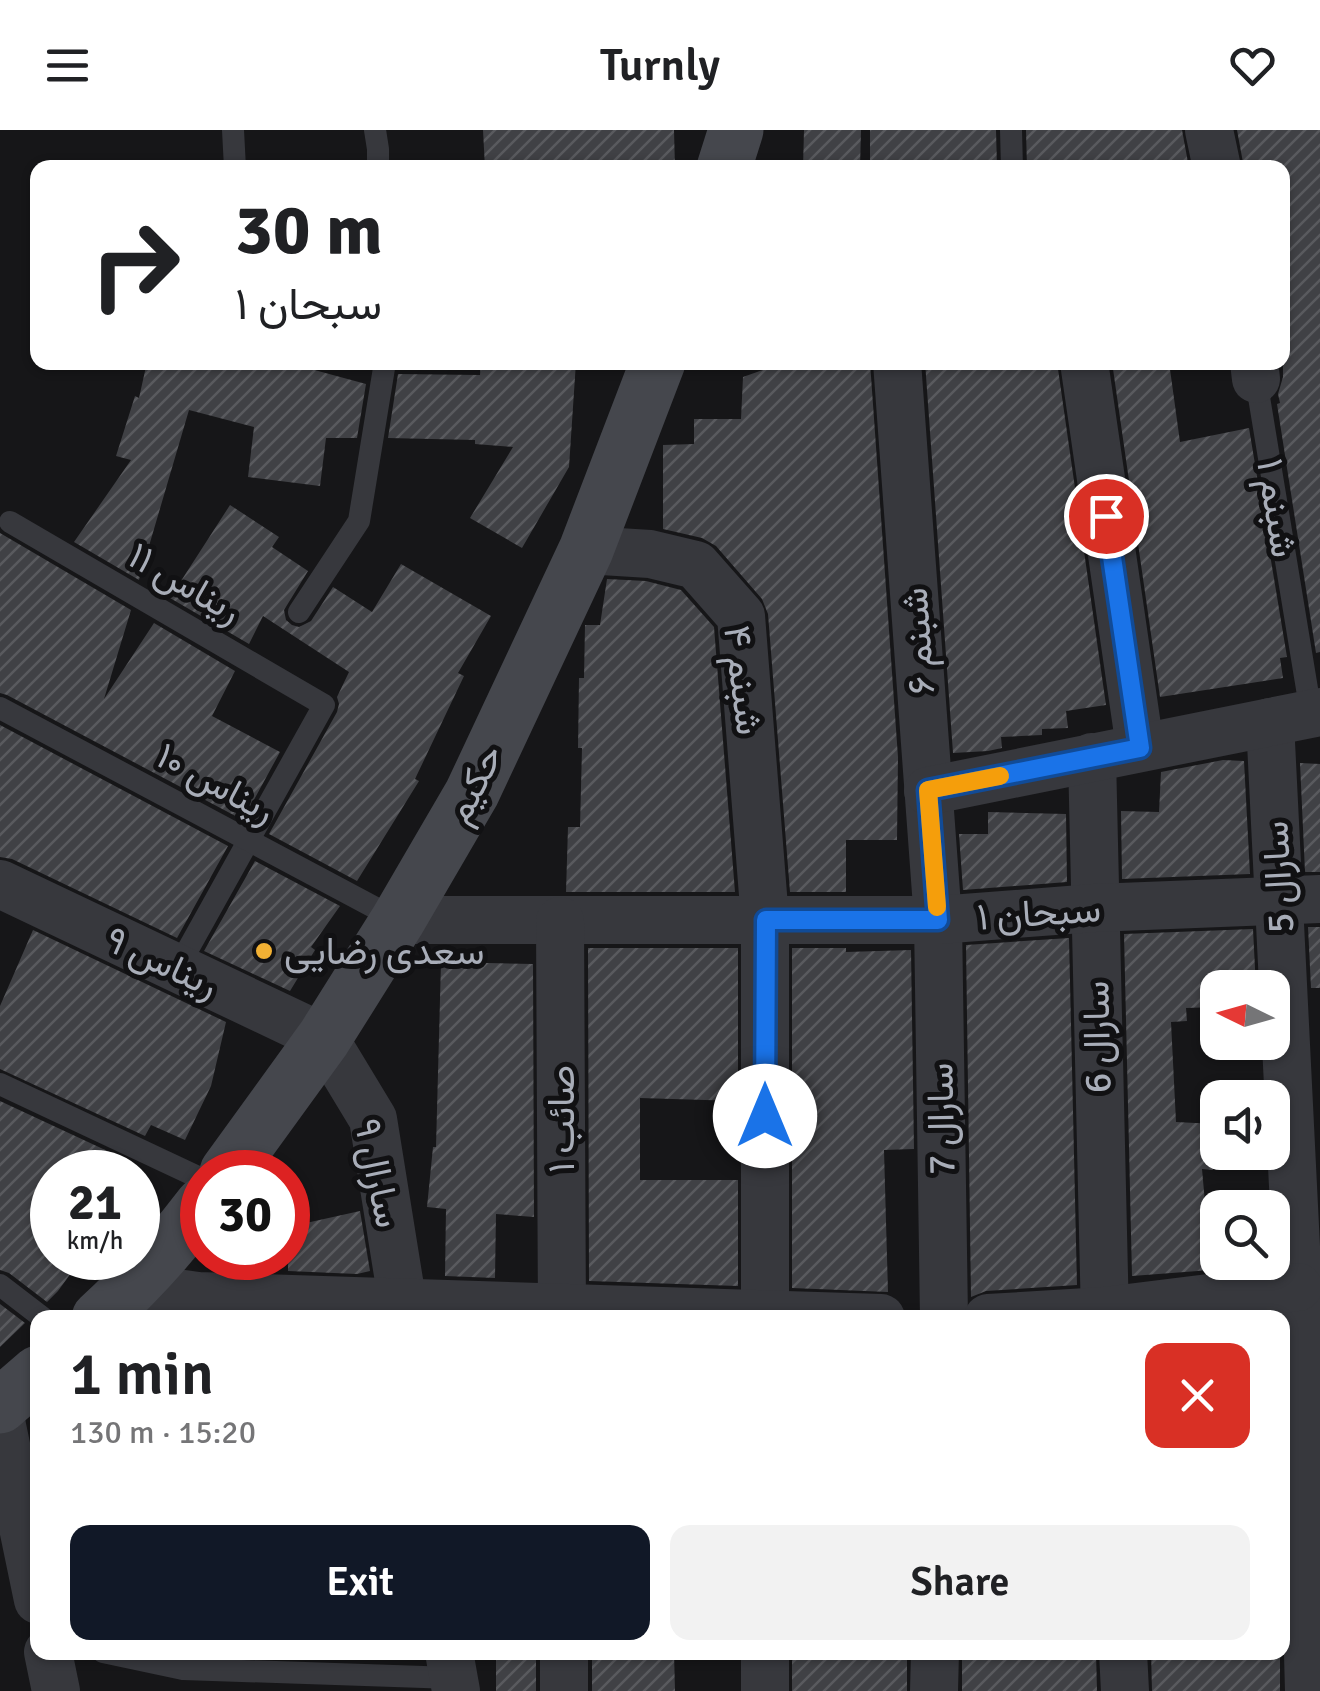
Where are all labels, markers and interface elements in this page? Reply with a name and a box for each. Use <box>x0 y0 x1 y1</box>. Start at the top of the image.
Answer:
icon: menu <box>40 38 95 93</box>
text: Turnly <box>600 38 720 93</box>
icon: heart <box>1225 38 1280 93</box>
text: 30 m <box>235 187 383 273</box>
icon: right <box>70 200 200 330</box>
text: سبحان ۱ <box>235 277 382 332</box>
street label: شبنم ۱ <box>1245 455 1308 561</box>
pin <box>1064 474 1149 559</box>
icon: arrive <box>1079 489 1134 544</box>
street label: ریناس ۱۱ <box>120 532 250 634</box>
street label: شبنم ۶ <box>891 586 946 696</box>
street label: شبنم ۴ <box>712 622 773 738</box>
street label: ریناس ۱۰ <box>149 732 283 834</box>
street label: حکیم <box>434 736 515 832</box>
street label: سارال 5 <box>1252 820 1304 934</box>
street label: سبحان ۱ <box>975 885 1103 941</box>
street label: ریناس ۹ <box>98 916 226 1008</box>
place label: سعدی رضایی <box>284 928 485 975</box>
marker: سعدی رضایی <box>253 940 275 962</box>
north arrow <box>1200 970 1290 1060</box>
map controls <box>1200 970 1290 1280</box>
street label: سارال 6 <box>1073 980 1121 1094</box>
street label: سارال 7 <box>917 1062 965 1176</box>
position arrow <box>713 1064 817 1168</box>
street label: صائب ۱ <box>538 1065 585 1173</box>
button: sound <box>1200 1080 1290 1170</box>
street label: سارال ۹ <box>344 1114 412 1232</box>
speed limit sign: 30 <box>180 1150 310 1280</box>
text: 21 <box>68 1172 122 1234</box>
button: search <box>1200 1190 1290 1280</box>
text: km/h <box>67 1225 123 1256</box>
text: 1 min <box>70 1338 214 1412</box>
button: close <box>1145 1343 1250 1448</box>
text: 130 m · 15:20 <box>70 1413 256 1452</box>
button: Exit <box>70 1525 650 1640</box>
button: Share <box>670 1525 1250 1640</box>

